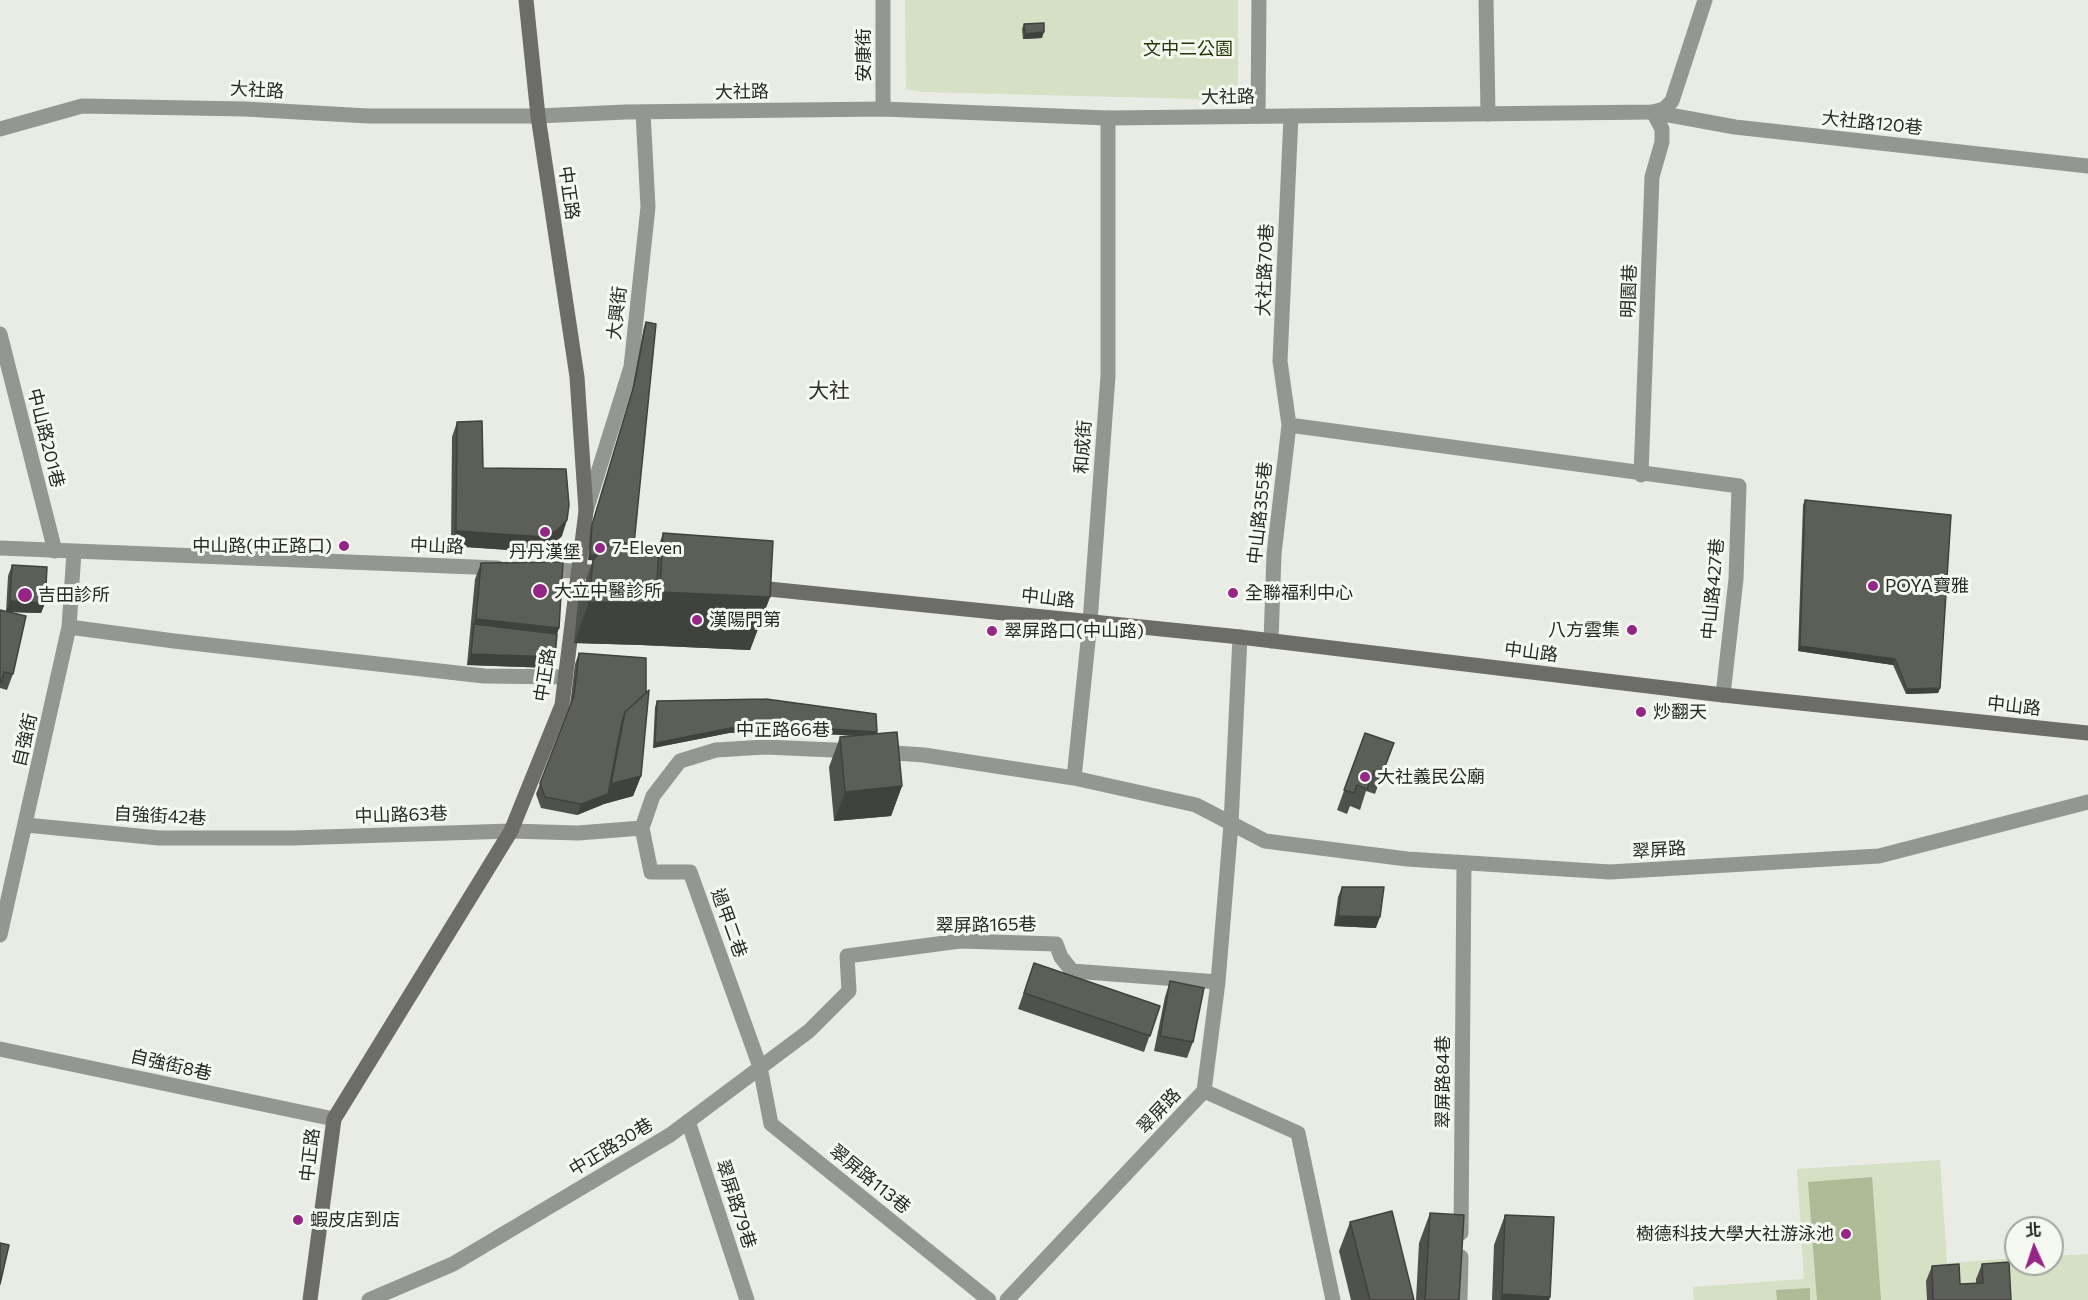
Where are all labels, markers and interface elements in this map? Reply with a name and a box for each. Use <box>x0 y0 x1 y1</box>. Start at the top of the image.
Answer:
street label: 安康街 <box>853 28 875 82</box>
park label: 文中二公園 <box>1143 38 1233 60</box>
street label: 大社路 <box>229 78 285 102</box>
street label: 大社路 <box>715 81 769 103</box>
street label: 大社路 <box>1201 86 1255 108</box>
street label: 大社路120巷 <box>1820 107 1924 139</box>
street label: 中正路 <box>555 165 583 221</box>
street label: 大社路70巷 <box>1253 223 1277 317</box>
street label: 明園巷 <box>1617 264 1641 318</box>
street label: 大興街 <box>603 285 631 341</box>
district label: 大社 <box>808 378 850 404</box>
street label: 中山路201巷 <box>23 386 69 490</box>
street label: 和成街 <box>1070 419 1096 475</box>
street label: 中山路355巷 <box>1244 461 1276 565</box>
marker: 丹丹漢堡 <box>538 525 552 539</box>
street label: 中山路 <box>410 534 464 558</box>
place label: 中山路(中正路口) <box>192 535 332 557</box>
place label: 7-Eleven <box>612 537 682 559</box>
street label: 中山路427巷 <box>1698 537 1728 641</box>
marker: 中山路(中正路口) <box>337 539 351 553</box>
place label: 丹丹漢堡 <box>509 541 581 563</box>
marker: 7-Eleven <box>593 541 607 555</box>
place label: POYA寶雅 <box>1885 575 1969 597</box>
marker: POYA寶雅 <box>1866 579 1880 593</box>
place label: 大立中醫診所 <box>554 580 662 602</box>
marker: 大立中醫診所 <box>531 582 549 600</box>
place label: 全聯福利中心 <box>1245 582 1353 604</box>
place label: 吉田診所 <box>38 584 110 606</box>
street label: 中山路 <box>1020 584 1076 612</box>
marker: 吉田診所 <box>16 586 34 604</box>
marker: 全聯福利中心 <box>1226 586 1240 600</box>
place label: 漢陽門第 <box>709 609 781 631</box>
marker: 漢陽門第 <box>690 613 704 627</box>
place label: 八方雲集 <box>1548 619 1620 641</box>
place label: 翠屏路口(中山路) <box>1004 620 1144 642</box>
marker: 八方雲集 <box>1625 623 1639 637</box>
marker: 翠屏路口(中山路) <box>985 624 999 638</box>
street label: 中山路 <box>1503 638 1559 666</box>
street label: 中正路 <box>530 647 560 703</box>
street label: 中山路 <box>1986 692 2042 720</box>
place label: 炒翻天 <box>1653 701 1707 723</box>
marker: 炒翻天 <box>1634 705 1648 719</box>
street label: 自強街 <box>8 711 42 769</box>
street label: 中正路66巷 <box>736 719 830 741</box>
place label: 大社義民公廟 <box>1377 766 1485 788</box>
marker: 大社義民公廟 <box>1358 770 1372 784</box>
street label: 自強街42巷 <box>113 803 207 829</box>
street label: 中山路63巷 <box>354 803 448 827</box>
street label: 翠屏路 <box>1631 837 1687 863</box>
street label: 過甲二巷 <box>707 885 751 961</box>
street label: 翠屏路165巷 <box>935 913 1037 937</box>
street label: 翠屏路84巷 <box>1432 1035 1454 1129</box>
street label: 自強街8巷 <box>128 1045 214 1085</box>
street label: 翠屏路 <box>1133 1084 1185 1138</box>
street label: 中正路30巷 <box>565 1114 657 1180</box>
street label: 中正路 <box>296 1127 324 1183</box>
street label: 翠屏路113巷 <box>825 1140 915 1218</box>
street label: 翠屏路79巷 <box>711 1157 761 1251</box>
place label: 蝦皮店到店 <box>310 1209 400 1231</box>
marker: 蝦皮店到店 <box>291 1213 305 1227</box>
north arrow <box>2004 1216 2064 1276</box>
text: 北 <box>2025 1220 2042 1239</box>
place label: 樹德科技大學大社游泳池 <box>1636 1223 1834 1245</box>
marker: 樹德科技大學大社游泳池 <box>1839 1227 1853 1241</box>

